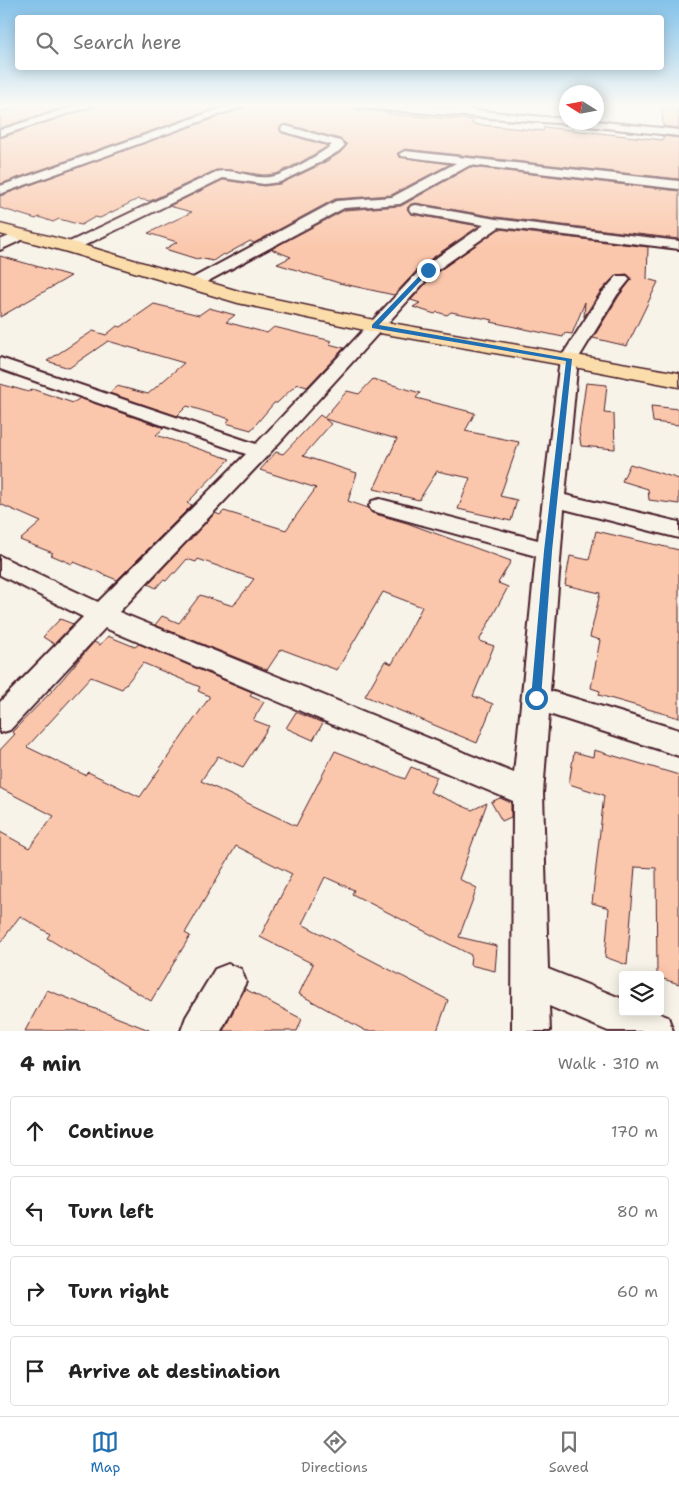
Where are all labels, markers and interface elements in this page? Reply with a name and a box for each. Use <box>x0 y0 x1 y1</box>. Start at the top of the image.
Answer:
search box <box>15 15 664 70</box>
icon: search <box>33 29 61 57</box>
text: Search here <box>73 30 182 55</box>
north arrow <box>559 85 604 130</box>
route end <box>417 259 440 282</box>
route start <box>525 687 548 710</box>
map controls <box>619 971 664 1016</box>
button: layers <box>619 971 664 1016</box>
text: 4 min <box>20 1050 81 1078</box>
text: Walk · 310 m <box>558 1053 659 1074</box>
icon: ahead <box>21 1117 49 1145</box>
text: Continue <box>68 1119 154 1144</box>
text: 170 m <box>611 1121 658 1142</box>
icon: left <box>21 1197 49 1225</box>
text: Turn left <box>68 1199 154 1224</box>
text: 80 m <box>617 1201 658 1222</box>
icon: right <box>21 1277 49 1305</box>
text: Turn right <box>68 1279 169 1304</box>
text: 60 m <box>617 1281 658 1302</box>
icon: arrive <box>21 1357 49 1385</box>
text: Arrive at destination <box>68 1359 280 1384</box>
tab: Map <box>90 1428 120 1476</box>
tab: Directions <box>301 1428 368 1476</box>
tab: Saved <box>549 1428 589 1476</box>

